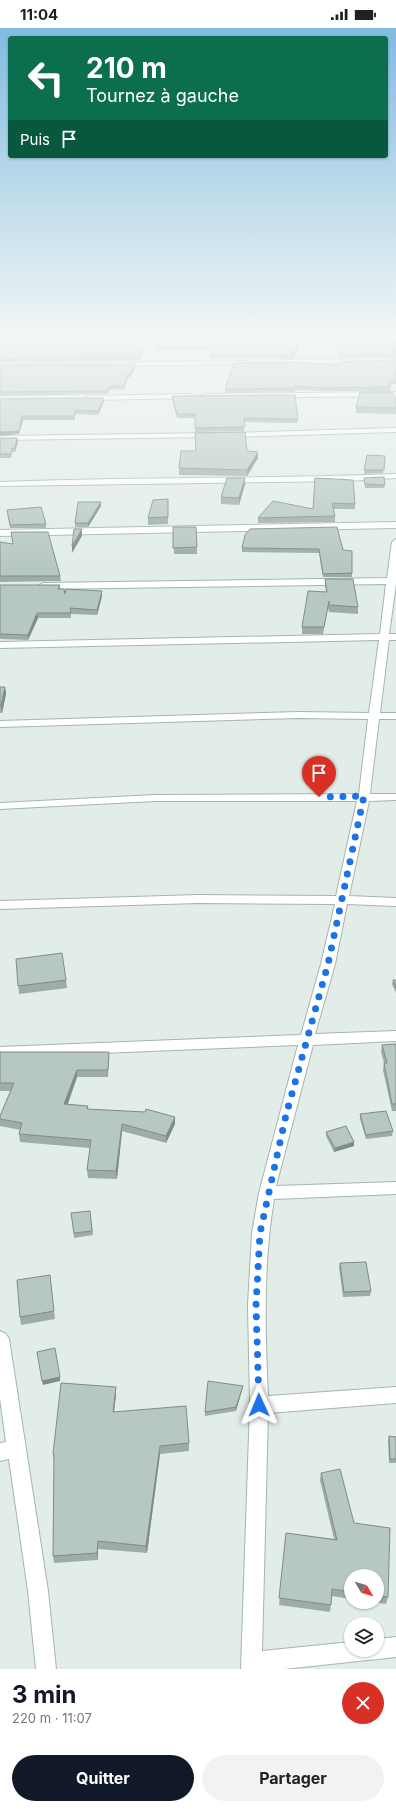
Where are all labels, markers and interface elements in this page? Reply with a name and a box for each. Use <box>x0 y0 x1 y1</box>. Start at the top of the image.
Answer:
text: 11:04 <box>20 5 58 24</box>
text: 210 m <box>86 51 167 85</box>
icon: left <box>20 52 72 104</box>
text: Tournez à gauche <box>86 85 239 106</box>
icon: arrive <box>58 128 80 150</box>
text: Puis <box>20 130 50 149</box>
pin <box>302 756 336 797</box>
icon: arrive <box>308 762 330 784</box>
position arrow <box>238 1384 280 1426</box>
north arrow <box>344 1569 384 1609</box>
map controls <box>344 1569 384 1657</box>
button: layers <box>344 1617 384 1657</box>
text: 3 min <box>12 1680 77 1709</box>
button: close <box>342 1682 384 1724</box>
text: 220 m · 11:07 <box>12 1710 92 1726</box>
button: Quitter <box>12 1755 194 1801</box>
button: Partager <box>202 1755 384 1801</box>

